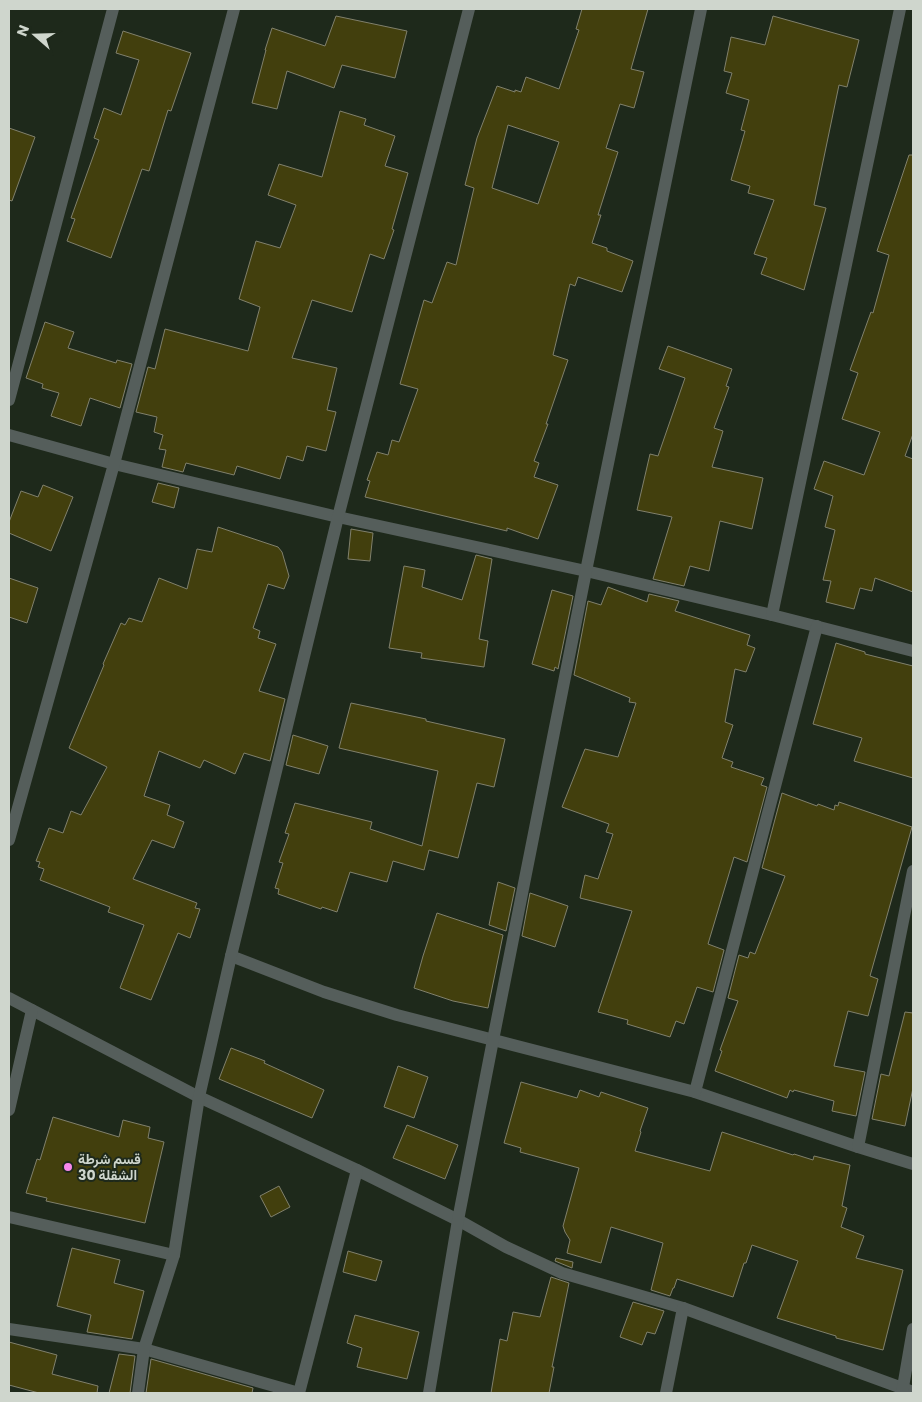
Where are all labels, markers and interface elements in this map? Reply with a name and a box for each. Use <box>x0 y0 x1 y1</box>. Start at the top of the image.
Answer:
north arrow <box>10 10 60 60</box>
text: N <box>12 22 34 39</box>
place label: قسم شرطة الشقلة 30 <box>78 1149 141 1185</box>
marker: قسم شرطة الشقلة 30 <box>62 1161 74 1173</box>

